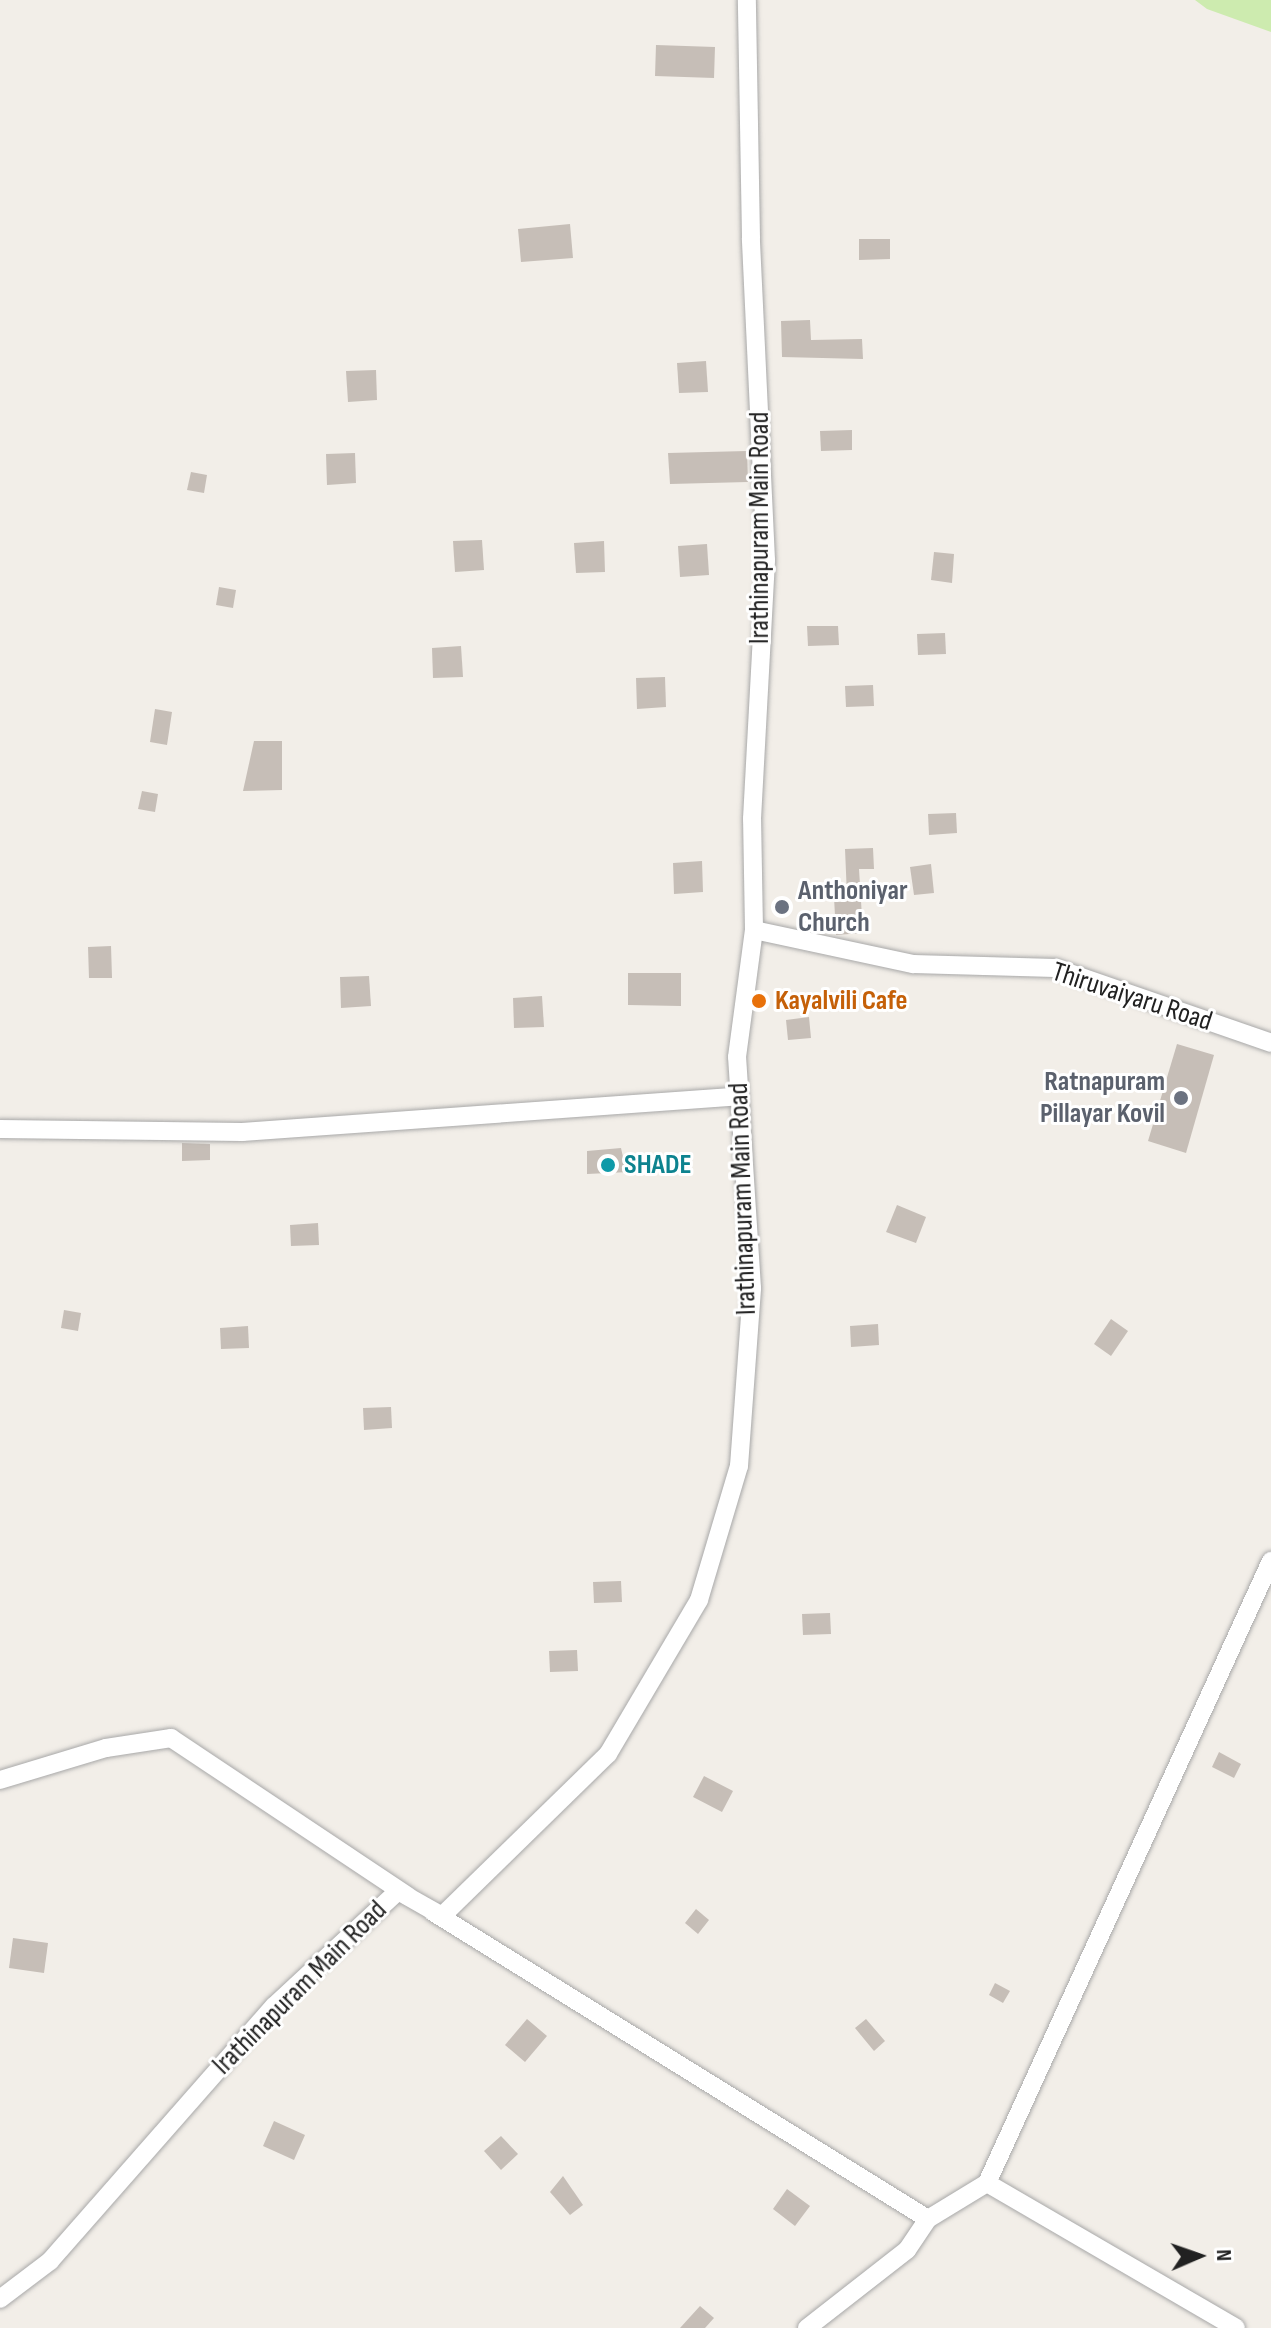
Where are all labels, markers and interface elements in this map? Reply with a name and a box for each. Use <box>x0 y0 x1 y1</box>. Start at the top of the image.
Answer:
street label: Irathinapuram Main Road <box>743 412 777 644</box>
place label: Anthoniyar Church <box>798 874 908 940</box>
marker: Anthoniyar Church <box>773 898 791 916</box>
street label: Thiruvaiyaru Road <box>1048 955 1216 1039</box>
place label: Kayalvili Cafe <box>775 984 907 1018</box>
marker: Kayalvili Cafe <box>750 992 768 1010</box>
place label: Ratnapuram Pillayar Kovil <box>1040 1065 1165 1131</box>
street label: Irathinapuram Main Road <box>722 1082 764 1316</box>
marker: Ratnapuram Pillayar Kovil <box>1172 1089 1190 1107</box>
place label: SHADE <box>624 1148 692 1182</box>
marker: SHADE <box>599 1156 617 1174</box>
street label: Irathinapuram Main Road <box>206 1894 394 2082</box>
north arrow <box>1159 2216 1239 2296</box>
text: N <box>1210 2249 1237 2261</box>

